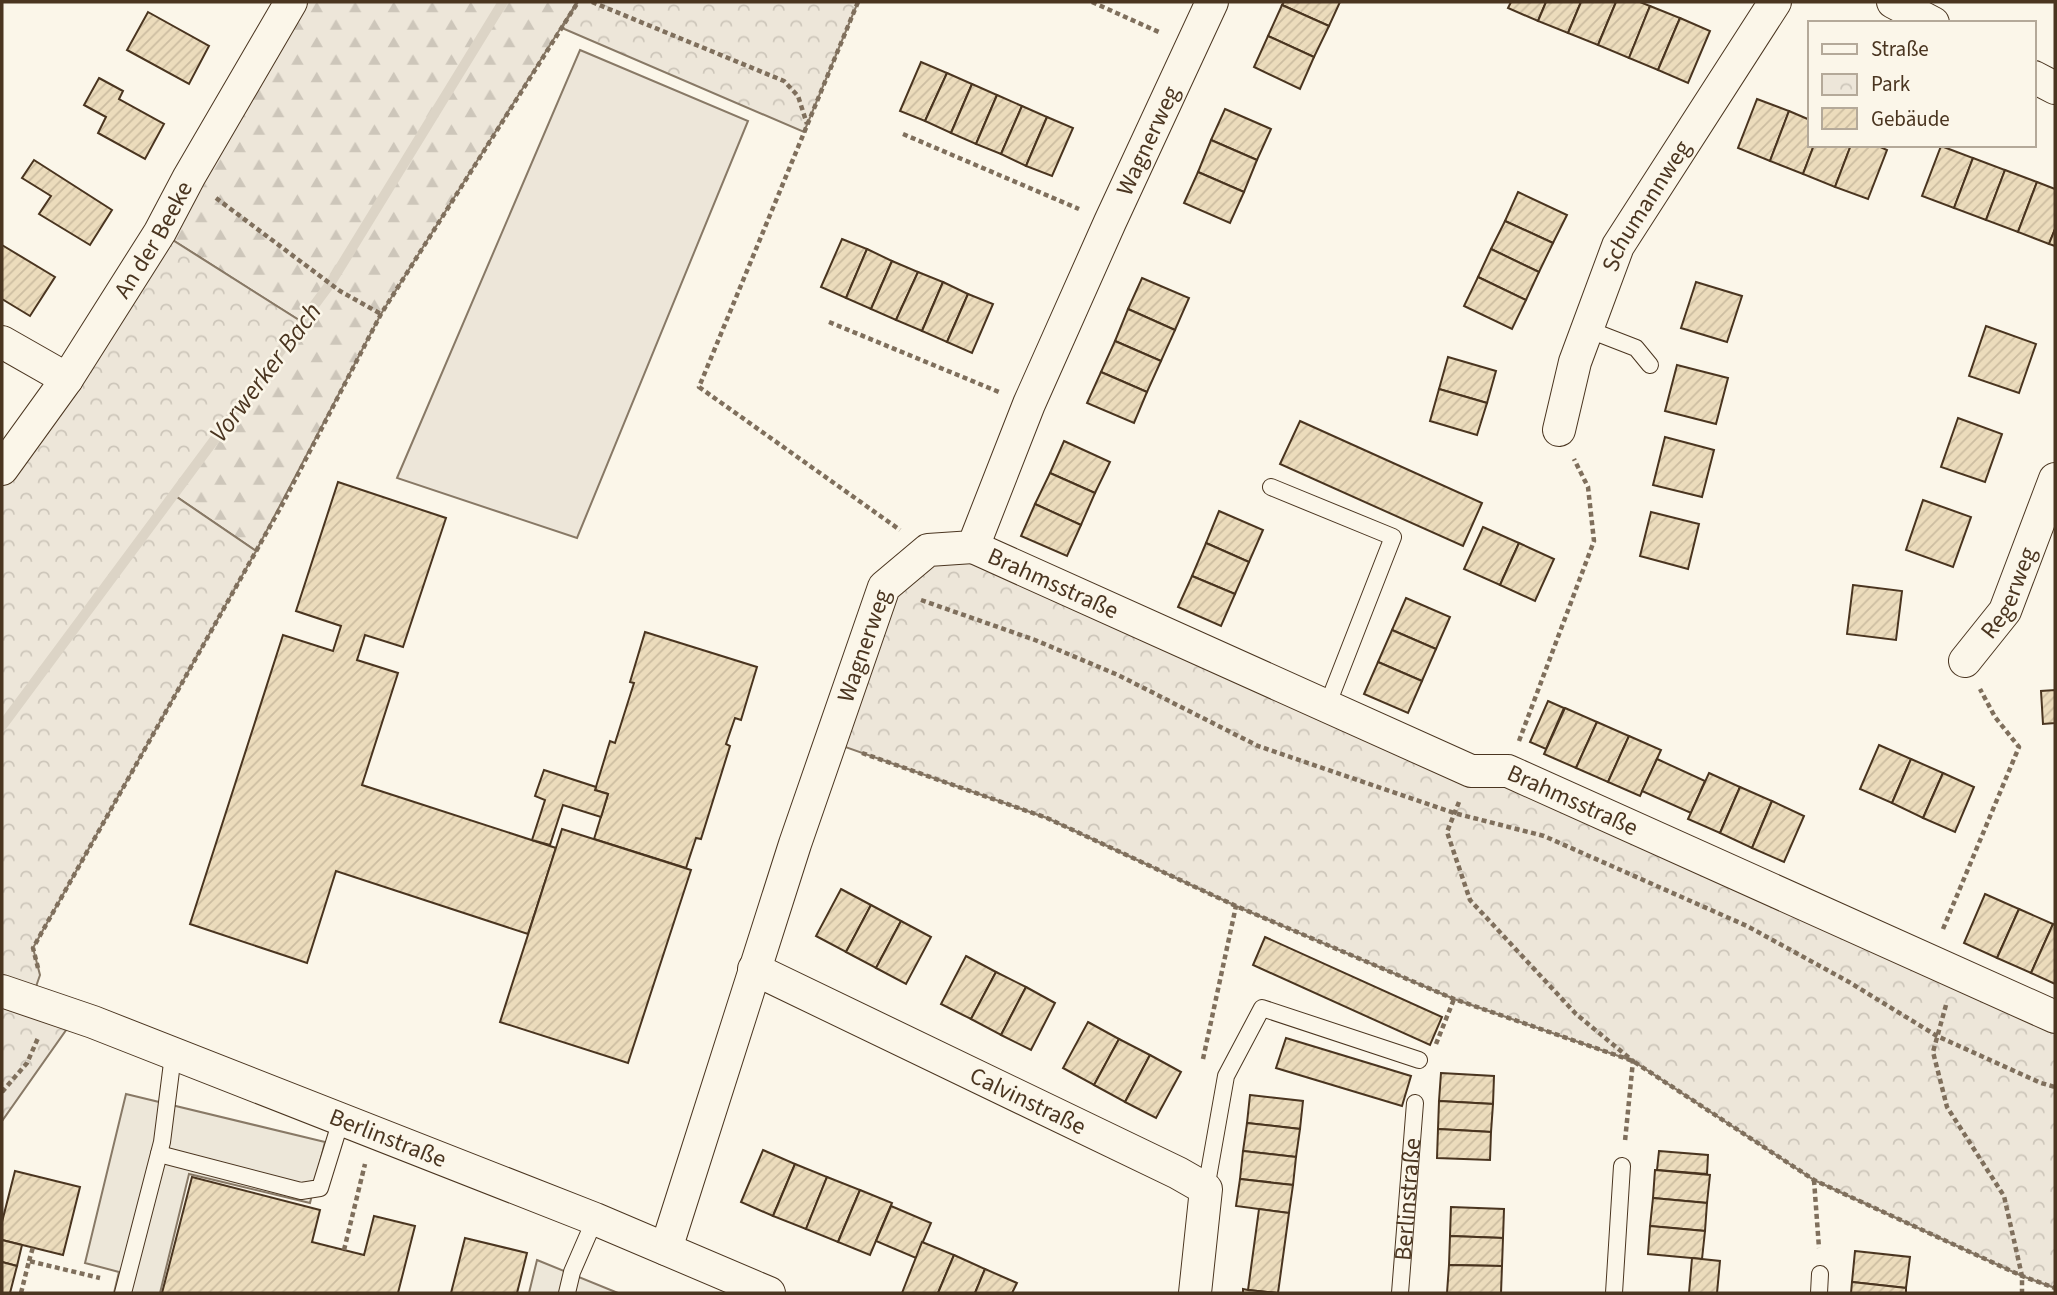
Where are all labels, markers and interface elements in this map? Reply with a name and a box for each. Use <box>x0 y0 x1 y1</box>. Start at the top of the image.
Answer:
legend <box>1808 21 2036 147</box>
text: Straße <box>1871 34 1929 64</box>
text: Park <box>1871 69 1911 99</box>
street label: Wagnerweg <box>1108 80 1189 202</box>
text: Gebäude <box>1871 104 1950 134</box>
street label: Schumannweg <box>1593 133 1700 277</box>
street label: An der Beeke <box>105 175 202 305</box>
water label: Vorwerker Bach <box>201 295 330 450</box>
street label: Brahmsstraße <box>982 539 1124 628</box>
street label: Regerweg <box>1972 542 2046 647</box>
street label: Wagnerweg <box>828 585 900 707</box>
street label: Brahmsstraße <box>1501 756 1644 845</box>
street label: Calvinstraße <box>964 1058 1092 1144</box>
street label: Berlinstraße <box>324 1099 451 1177</box>
street label: Berlinstraße <box>1386 1137 1430 1262</box>

